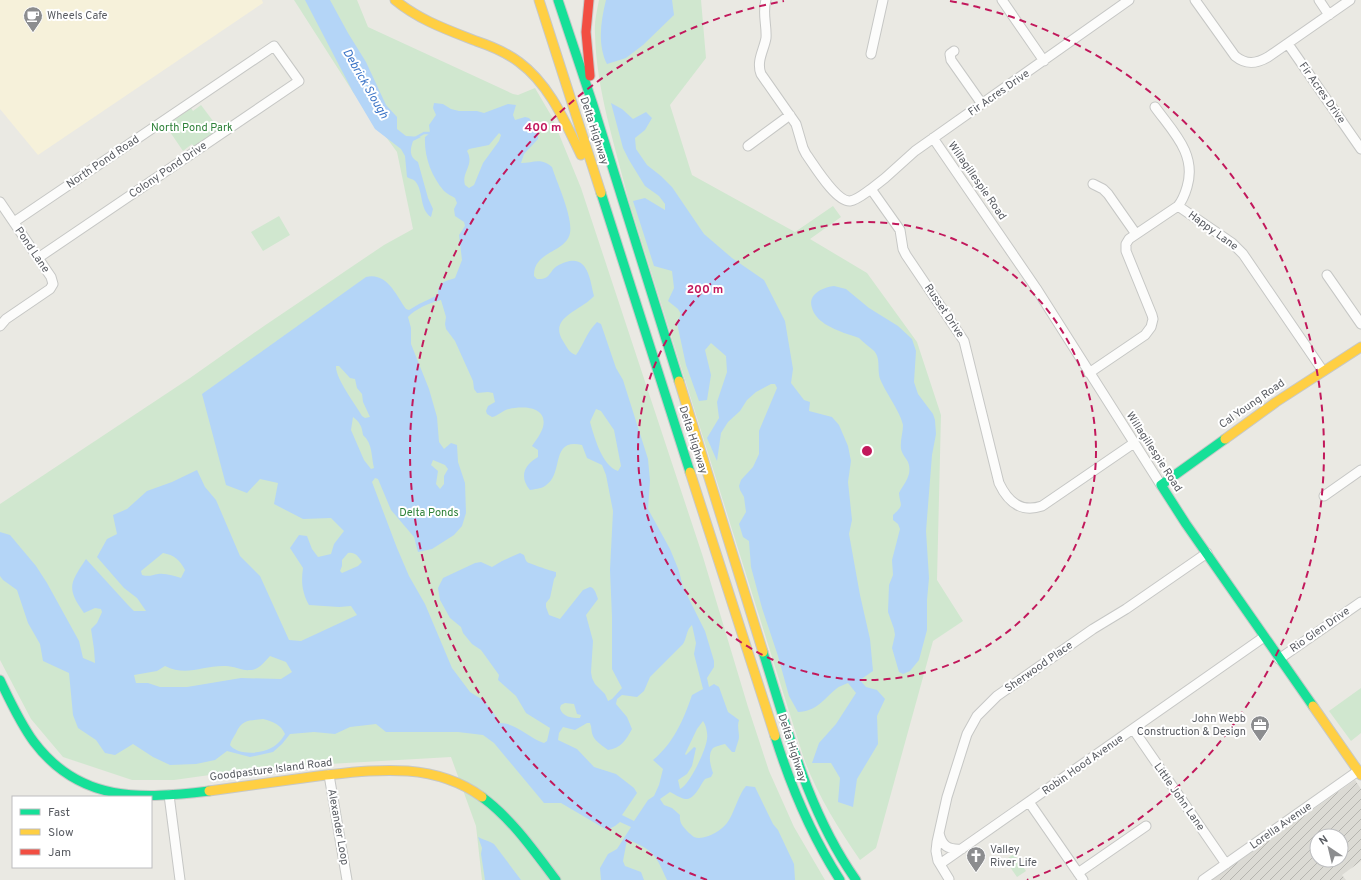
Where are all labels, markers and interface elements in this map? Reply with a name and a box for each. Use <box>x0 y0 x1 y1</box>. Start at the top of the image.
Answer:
cafe icon: Wheels Cafe <box>22 5 44 33</box>
place label: Wheels Cafe <box>47 9 108 23</box>
water label: Debrick Slough <box>339 46 392 122</box>
street label: Fir Acres Drive <box>1296 60 1348 127</box>
street label: Fir Acres Drive <box>966 67 1033 119</box>
street label: Delta Highway <box>576 95 612 167</box>
text: 400 m <box>524 120 562 136</box>
park label: North Pond Park <box>151 121 233 135</box>
street label: North Pond Road <box>64 133 142 191</box>
street label: Colony Pond Drive <box>126 139 210 201</box>
street label: Willagillespie Road <box>945 139 1009 223</box>
street label: Happy Lane <box>1185 208 1241 254</box>
street label: Pond Lane <box>12 224 53 276</box>
street label: Russet Drive <box>921 281 967 341</box>
text: 200 m <box>687 282 723 298</box>
street label: Cal Young Road <box>1216 376 1288 432</box>
street label: Delta Highway <box>675 404 711 476</box>
street label: Willagillespie Road <box>1123 409 1185 495</box>
centre of rings <box>860 444 874 458</box>
park label: Delta Ponds <box>399 506 459 520</box>
street label: Rio Glen Drive <box>1287 604 1353 656</box>
street label: Sherwood Place <box>1002 638 1076 696</box>
street label: Delta Highway <box>774 712 810 784</box>
place label: John Webb Construction & Design <box>1137 712 1246 739</box>
office icon: John Webb Construction & Design <box>1249 714 1271 742</box>
street label: Robin Hood Avenue <box>1040 732 1127 798</box>
street label: Goodpasture Island Road <box>209 756 333 784</box>
street label: Little John Lane <box>1150 760 1208 834</box>
street label: Alexander Loop <box>324 788 352 866</box>
legend <box>12 796 152 868</box>
street label: Lorella Avenue <box>1247 799 1315 853</box>
text: Fast <box>48 805 70 821</box>
text: Slow <box>48 825 74 841</box>
north arrow <box>1309 828 1349 868</box>
text: N <box>1317 833 1331 849</box>
place label: Valley River Life <box>990 843 1037 870</box>
text: Jam <box>48 845 71 861</box>
church icon: Valley River Life <box>965 845 987 873</box>

